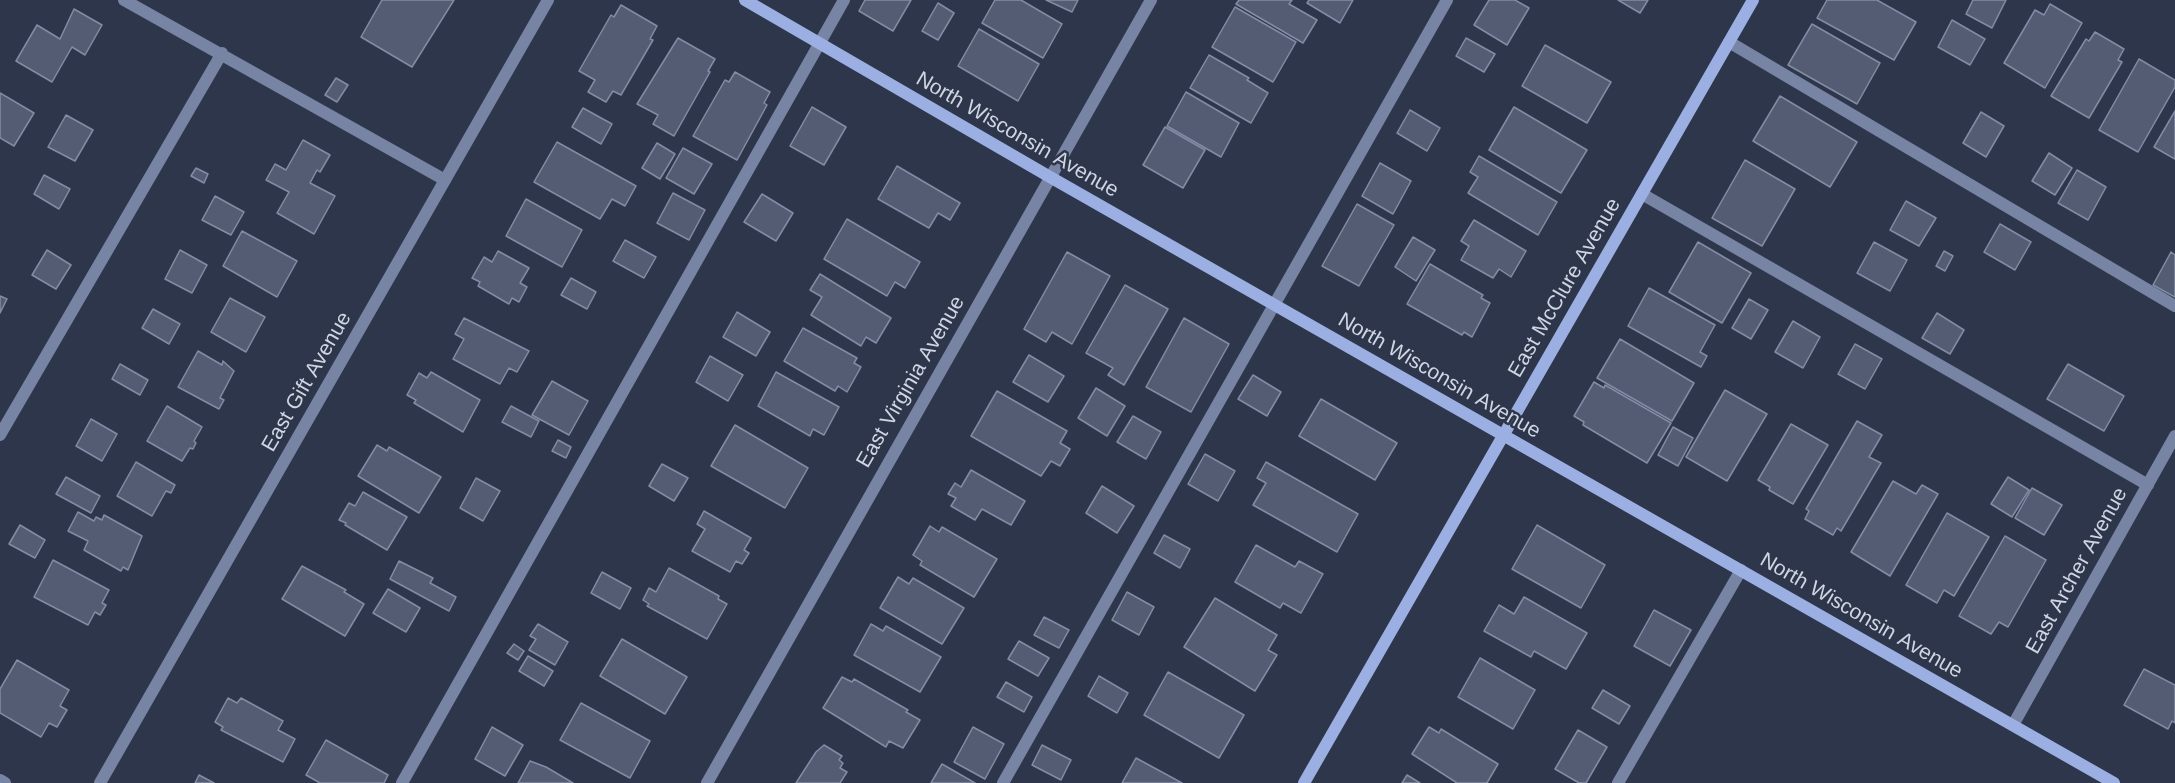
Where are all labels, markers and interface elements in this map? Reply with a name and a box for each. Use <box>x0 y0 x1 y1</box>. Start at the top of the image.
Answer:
street label: North Wisconsin Avenue <box>911 67 1123 203</box>
street label: East McClure Avenue <box>1503 194 1627 382</box>
street label: East Virginia Avenue <box>852 292 970 472</box>
street label: East Gift Avenue <box>257 308 357 456</box>
street label: North Wisconsin Avenue <box>1333 308 1545 444</box>
street label: East Archer Avenue <box>2021 483 2133 659</box>
street label: North Wisconsin Avenue <box>1755 548 1967 684</box>

